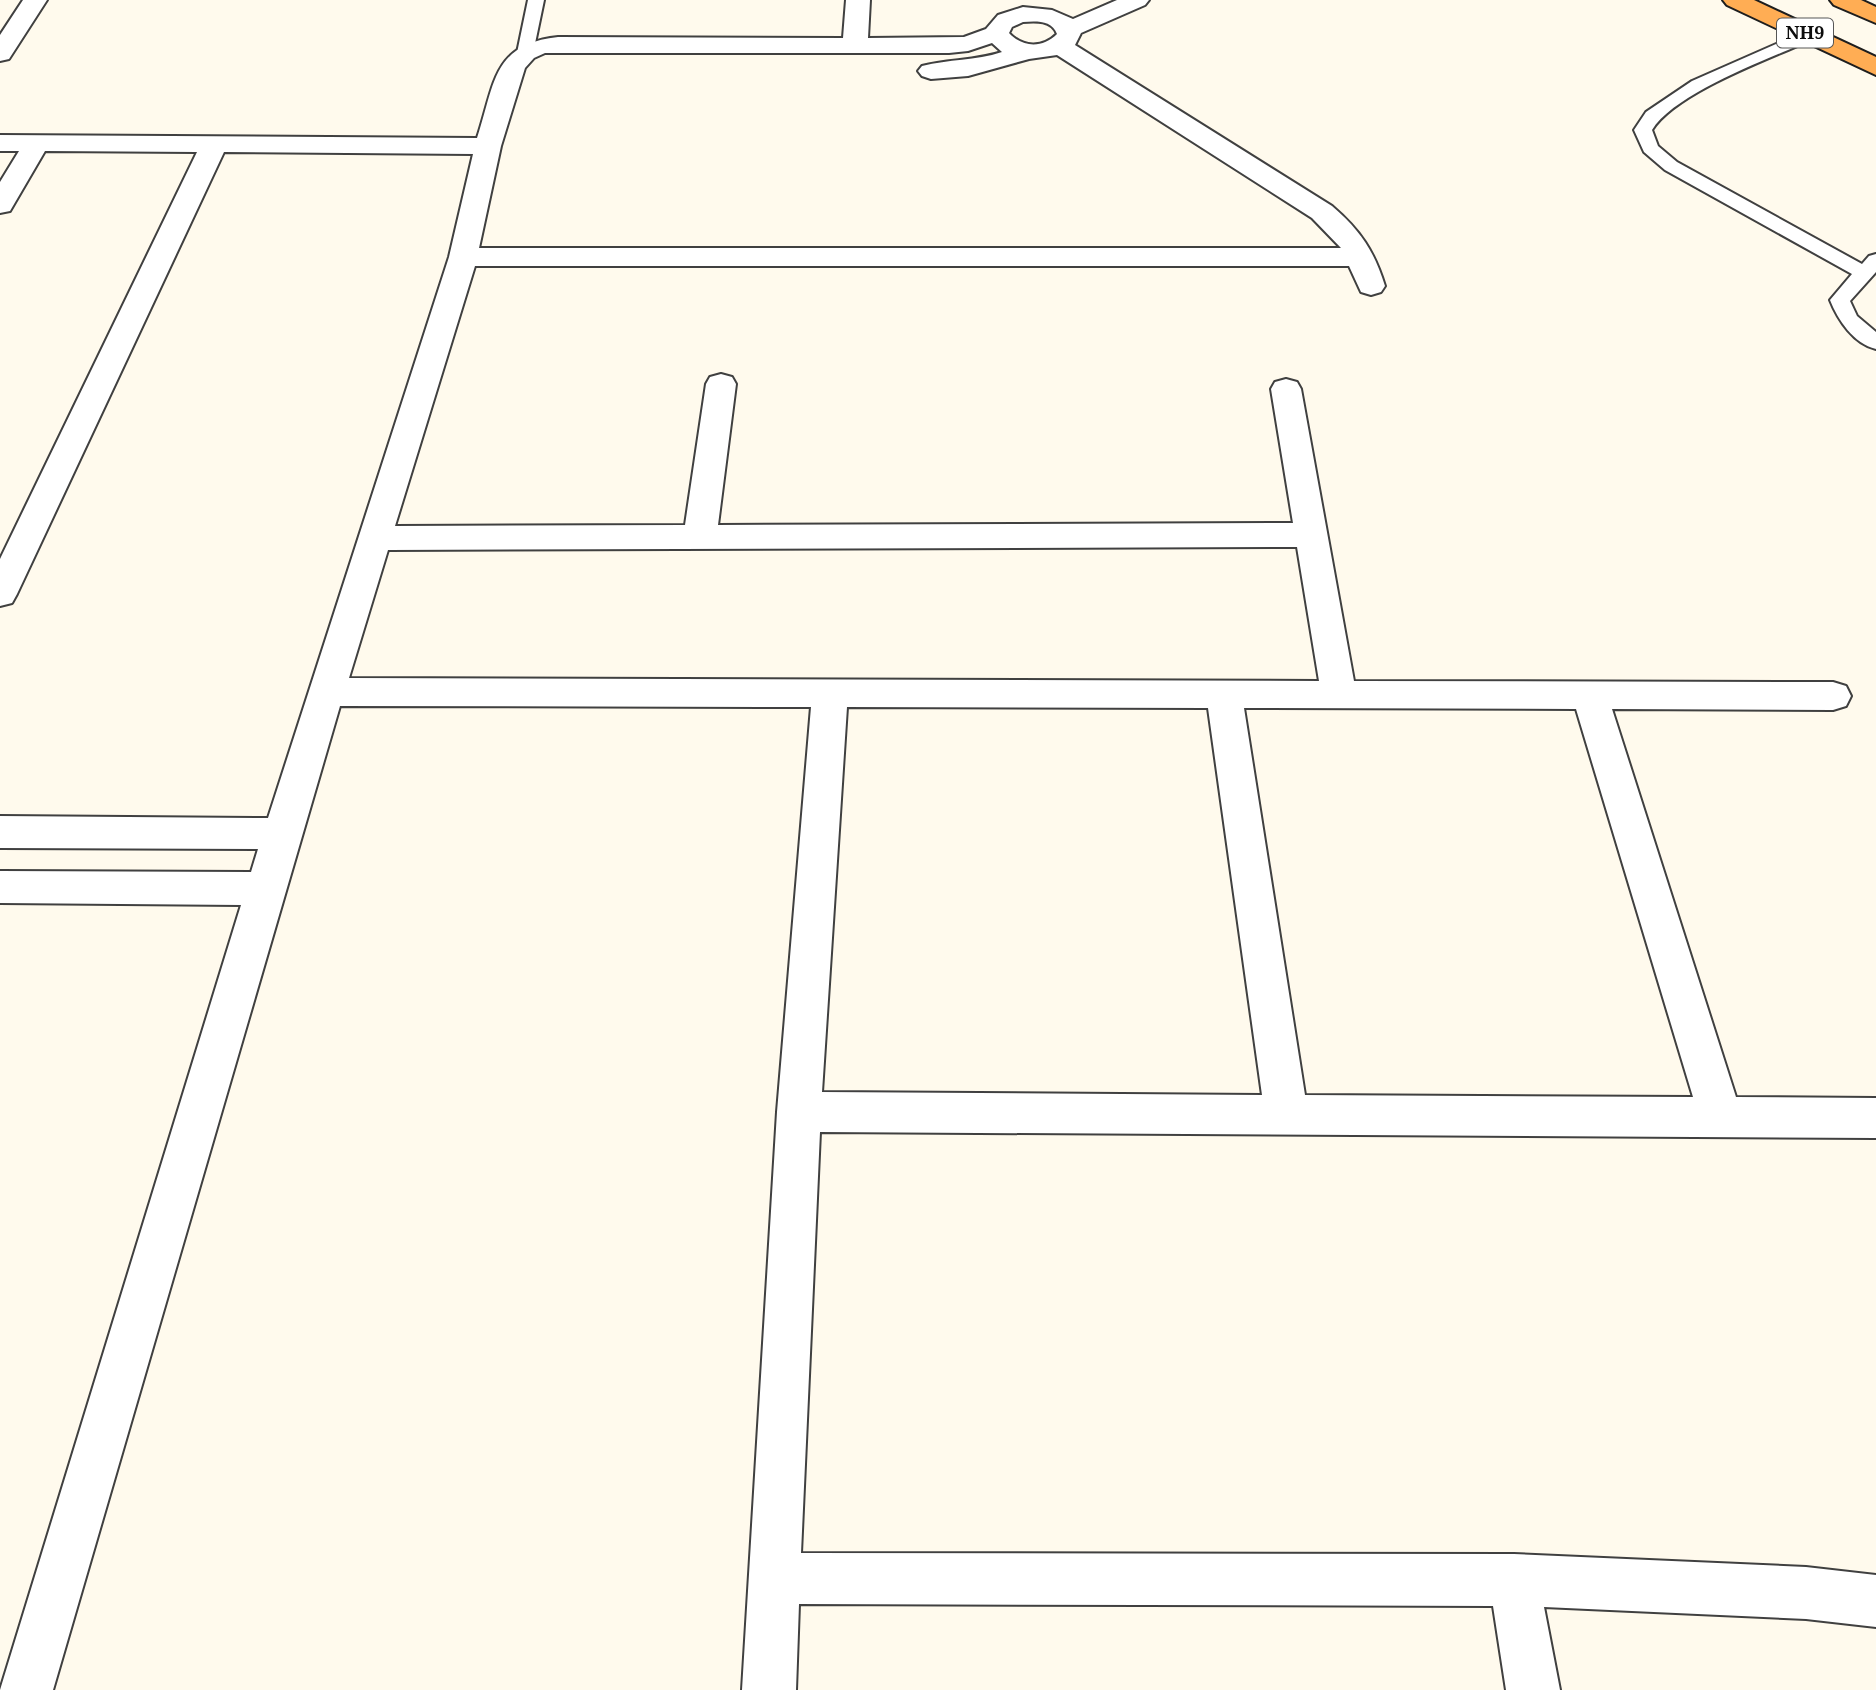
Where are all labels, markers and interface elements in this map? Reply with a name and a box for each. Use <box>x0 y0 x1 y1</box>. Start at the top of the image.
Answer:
road number: NH9 <box>1777 18 1833 48</box>

